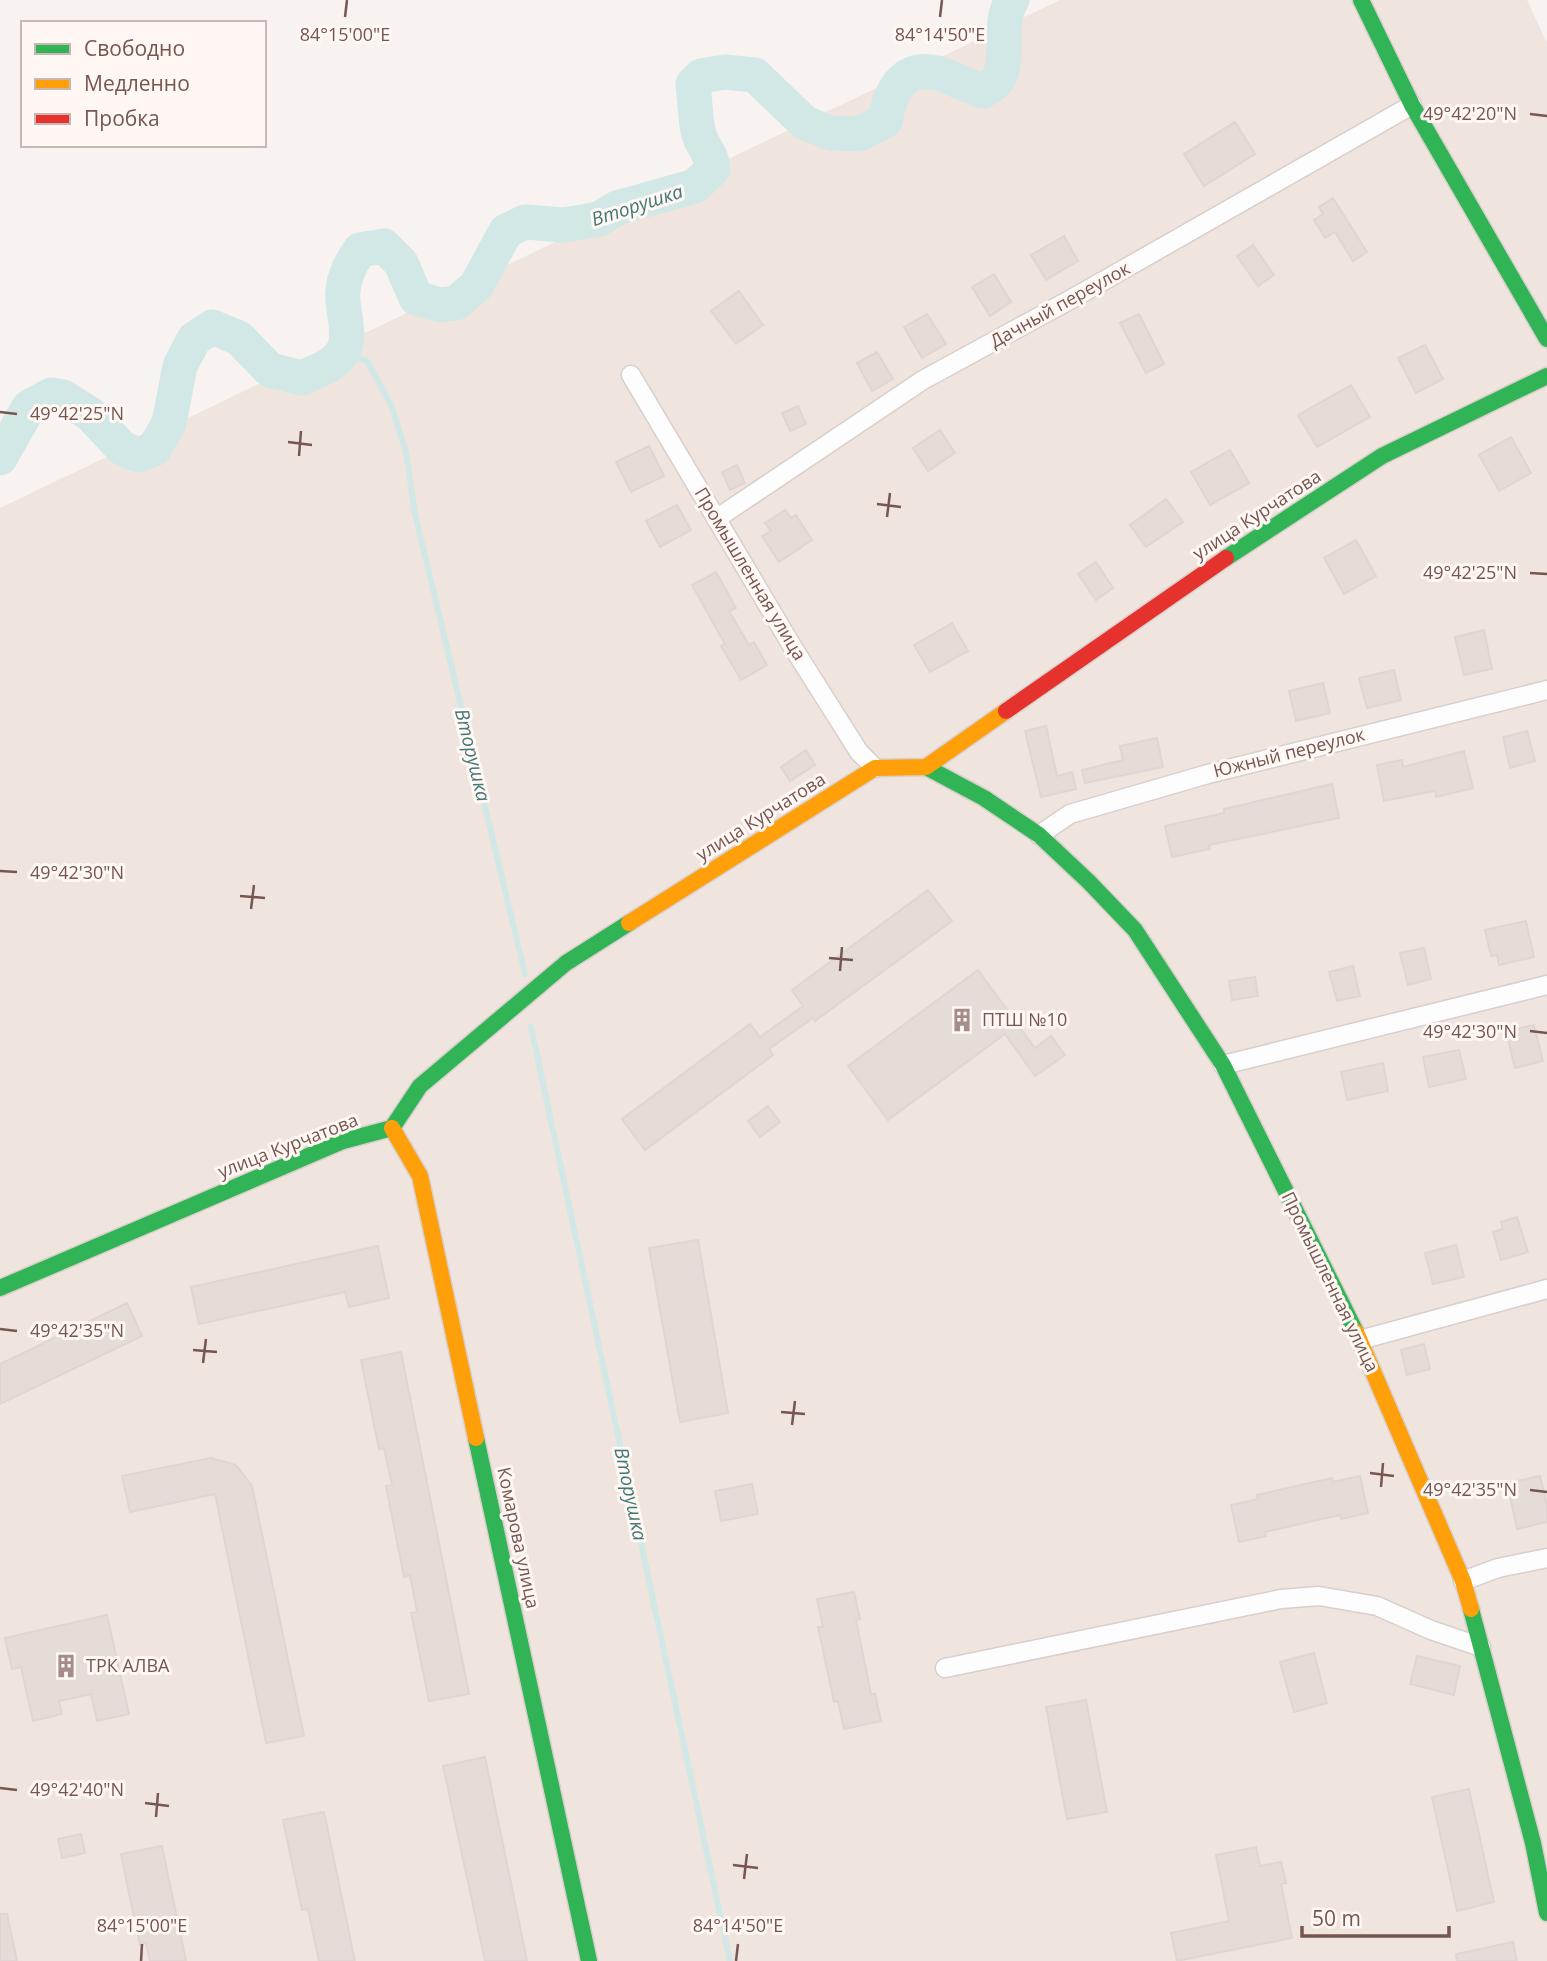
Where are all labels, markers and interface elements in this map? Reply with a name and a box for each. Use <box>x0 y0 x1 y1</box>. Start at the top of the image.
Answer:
legend <box>21 21 266 147</box>
text: 84°15'00"E <box>300 22 390 46</box>
text: 84°14'50"E <box>895 22 985 46</box>
text: Свободно <box>84 34 185 62</box>
text: Медленно <box>84 69 190 97</box>
text: 49°42'20"N <box>1423 101 1517 125</box>
text: Пробка <box>84 104 160 132</box>
water label: Вторушка <box>588 178 686 232</box>
street label: Дачный переулок <box>985 255 1134 353</box>
text: 49°42'25"N <box>30 401 124 425</box>
street label: улица Курчатова <box>1188 464 1325 565</box>
street label: Промышленная улица <box>690 483 812 664</box>
text: 49°42'25"N <box>1423 560 1517 584</box>
water label: Вторушка <box>449 706 497 804</box>
street label: Южный переулок <box>1211 721 1368 782</box>
street label: улица Курчатова <box>691 767 830 866</box>
text: 49°42'30"N <box>30 860 124 884</box>
building icon: ПТШ №10 <box>948 1006 976 1034</box>
place label: ПТШ №10 <box>982 1007 1067 1031</box>
text: 49°42'30"N <box>1423 1019 1517 1043</box>
street label: улица Курчатова <box>214 1107 361 1183</box>
street label: Промышленная улица <box>1277 1187 1385 1376</box>
text: 49°42'35"N <box>30 1318 124 1342</box>
water label: Вторушка <box>608 1445 654 1543</box>
street label: Комарова улица <box>492 1465 546 1611</box>
text: 49°42'35"N <box>1423 1477 1517 1501</box>
building icon: ТРК АЛВА <box>52 1652 80 1680</box>
place label: ТРК АЛВА <box>86 1653 170 1677</box>
text: 49°42'40"N <box>30 1777 124 1801</box>
scale bar <box>1302 1895 1449 1939</box>
text: 50 m <box>1312 1904 1361 1932</box>
text: 84°15'00"E <box>97 1913 187 1937</box>
text: 84°14'50"E <box>693 1913 783 1937</box>

